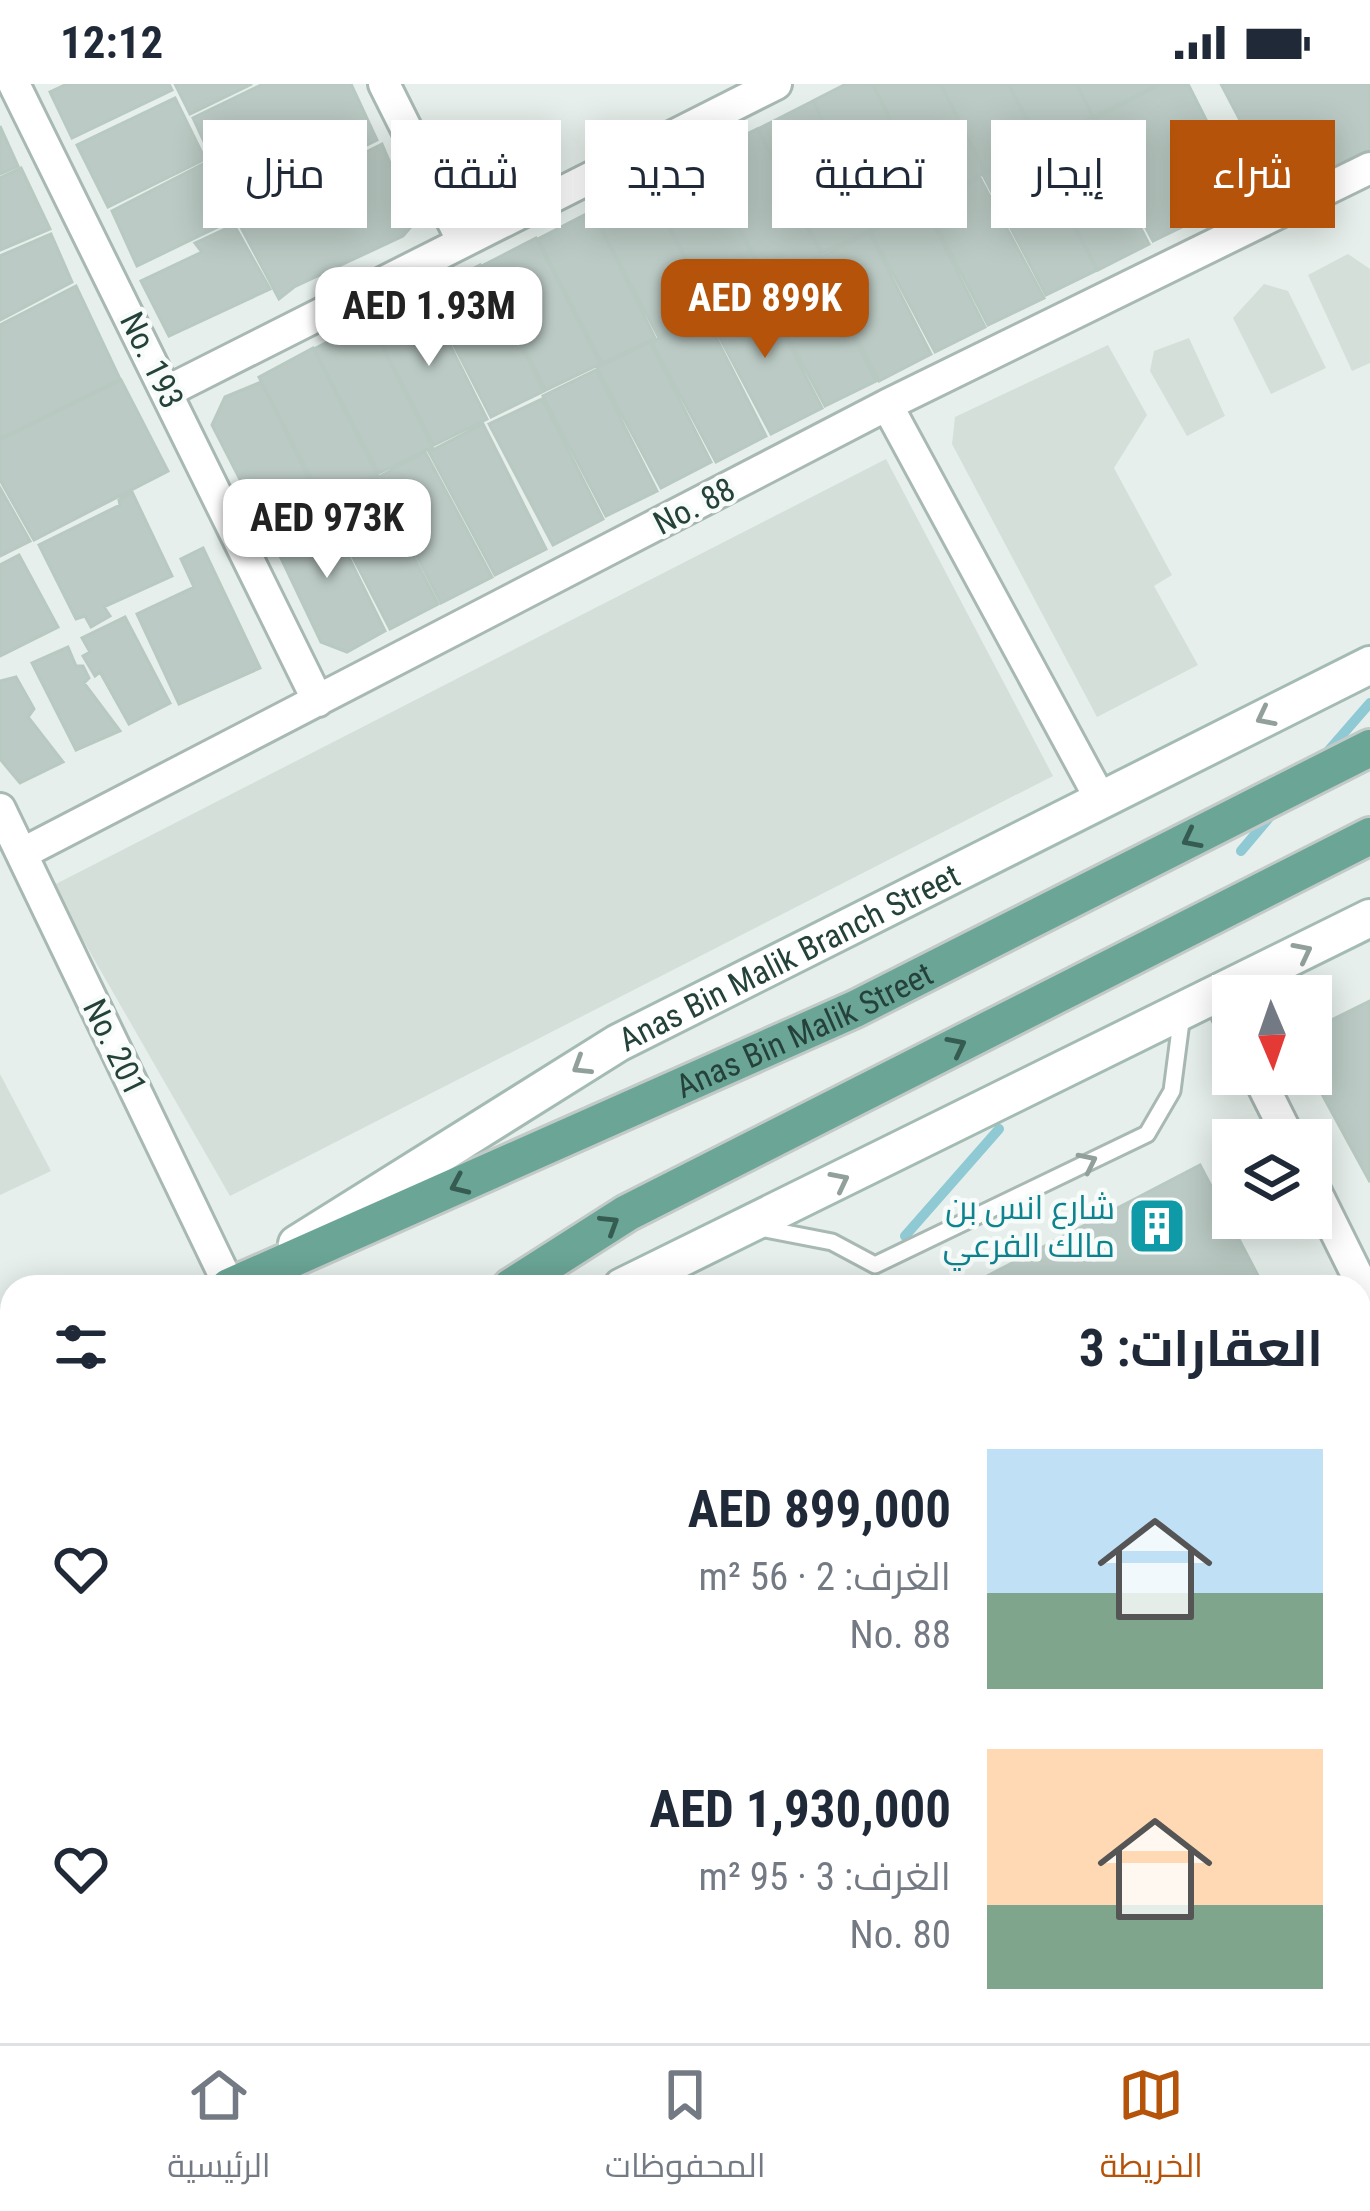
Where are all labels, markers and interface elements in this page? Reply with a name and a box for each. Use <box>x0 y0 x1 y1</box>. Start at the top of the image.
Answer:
text: 12:12 <box>60 16 163 69</box>
chip: منزل <box>203 120 367 228</box>
chip: شقة <box>391 120 561 228</box>
chip: جديد <box>585 120 748 228</box>
chip: تصفية <box>772 120 967 228</box>
chip: إيجار <box>991 120 1146 228</box>
chip: شراء <box>1170 120 1335 228</box>
pin: AED 899K <box>641 259 889 361</box>
pin: AED 1.93M <box>292 267 566 369</box>
text: AED 899K <box>688 275 842 321</box>
text: AED 1.93M <box>342 283 516 329</box>
street label: No. 193 <box>112 306 192 414</box>
street label: No. 88 <box>647 469 741 543</box>
pin: AED 973K <box>203 479 451 581</box>
text: AED 973K <box>250 495 404 541</box>
one-way arrow <box>1256 703 1278 726</box>
one-way arrow <box>1181 825 1203 848</box>
street label: Anas Bin Malik Branch Street <box>612 855 966 1059</box>
one-way arrow <box>1291 943 1312 967</box>
street label: Anas Bin Malik Street <box>670 954 939 1106</box>
north arrow <box>1212 975 1332 1095</box>
map controls <box>1212 975 1332 1239</box>
street label: No. 201 <box>75 993 155 1101</box>
one-way arrow <box>944 1037 966 1060</box>
one-way arrow <box>572 1052 594 1074</box>
button: layers <box>1212 1119 1332 1239</box>
one-way arrow <box>1076 1153 1098 1176</box>
one-way arrow <box>449 1171 471 1195</box>
one-way arrow <box>828 1173 850 1196</box>
place label: شارع انس بن مالك الفرعي <box>943 1188 1115 1271</box>
building icon: شارع انس بن مالك الفرعي <box>1126 1195 1188 1257</box>
one-way arrow <box>597 1216 619 1238</box>
icon: filters <box>48 1314 114 1380</box>
text: العقارات: 3 <box>1079 1319 1323 1378</box>
text: AED 899,000 <box>688 1480 951 1539</box>
icon: home <box>1083 1497 1227 1641</box>
icon: heart <box>48 1536 114 1602</box>
text: الغرف: 2 · 56 m² <box>699 1554 951 1600</box>
text: No. 88 <box>850 1612 951 1658</box>
text: AED 1,930,000 <box>650 1780 951 1839</box>
icon: home <box>1083 1797 1227 1941</box>
icon: heart <box>48 1836 114 1902</box>
text: الغرف: 3 · 95 m² <box>699 1854 951 1900</box>
text: No. 80 <box>850 1912 951 1958</box>
tab: الرئيسية <box>167 2062 271 2196</box>
tab: المحفوظات <box>605 2062 766 2196</box>
tab: الخريطة <box>1100 2062 1203 2196</box>

